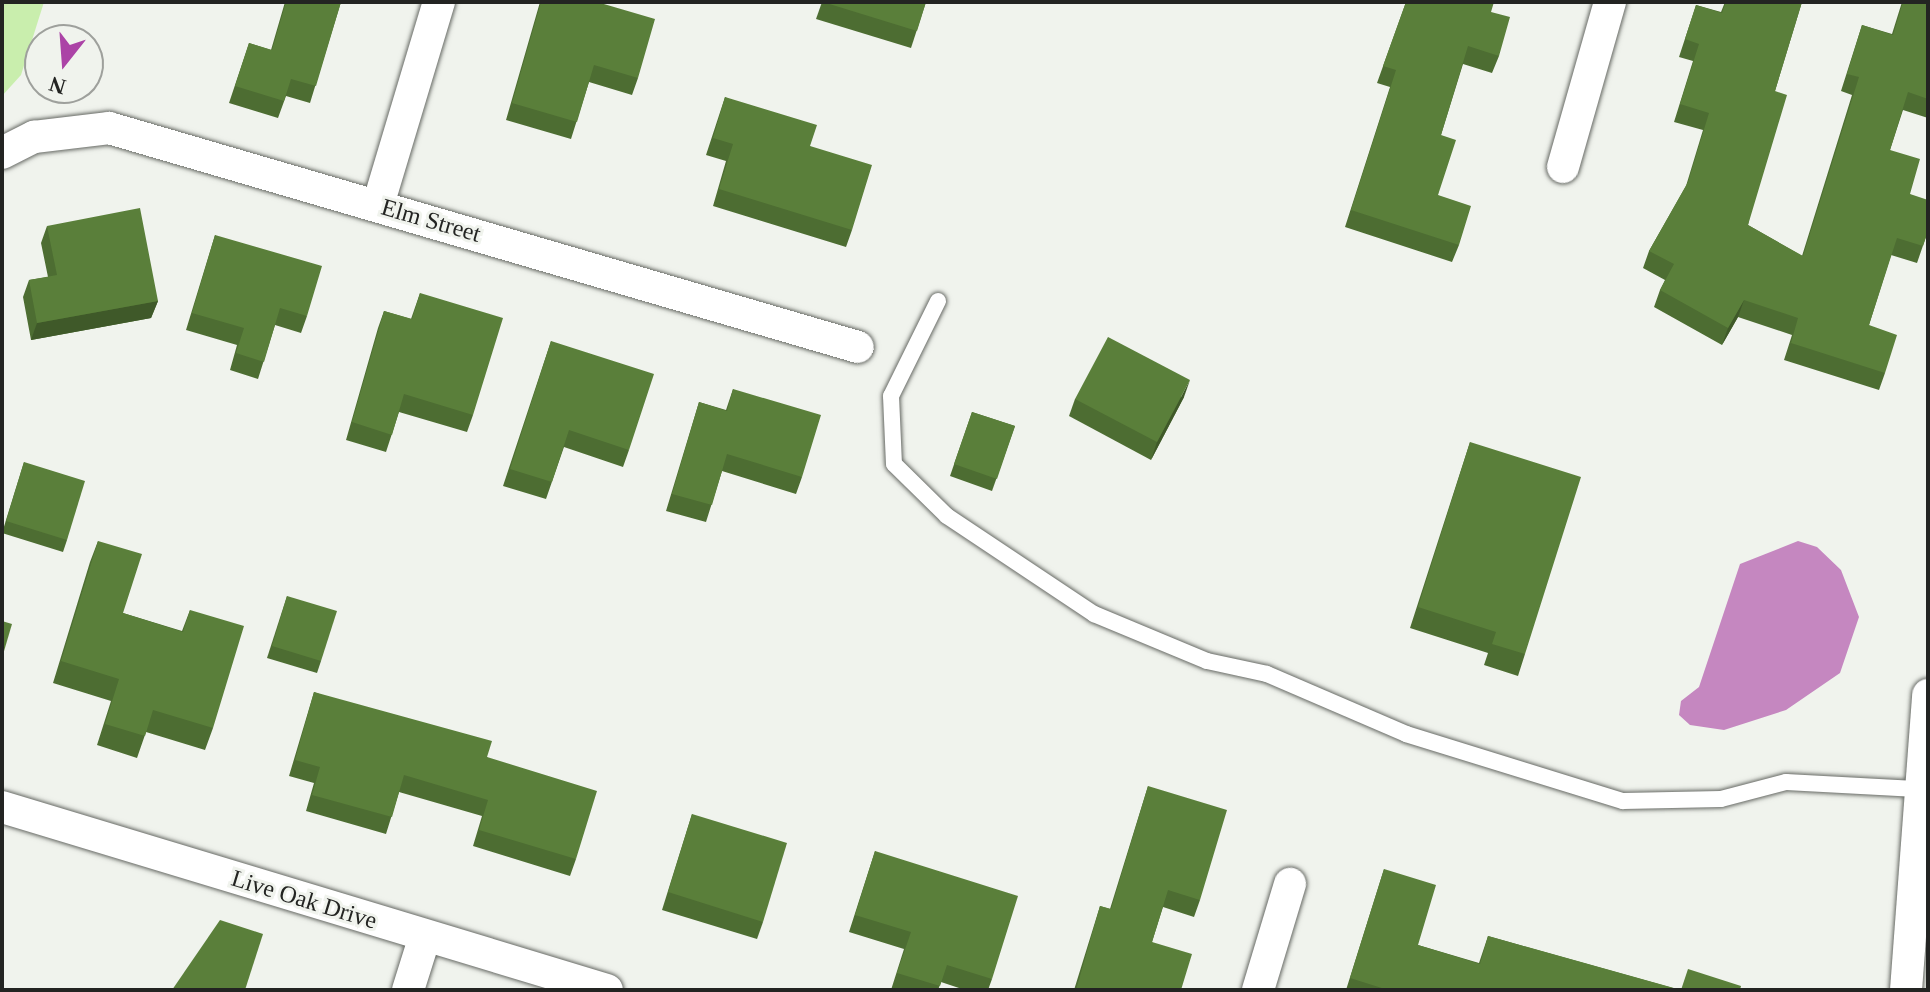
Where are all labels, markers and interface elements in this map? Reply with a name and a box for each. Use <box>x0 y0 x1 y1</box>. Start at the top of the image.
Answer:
north arrow <box>24 24 104 104</box>
text: N <box>46 71 69 100</box>
street label: Elm Street <box>378 193 484 249</box>
street label: Live Oak Drive <box>228 864 380 936</box>

